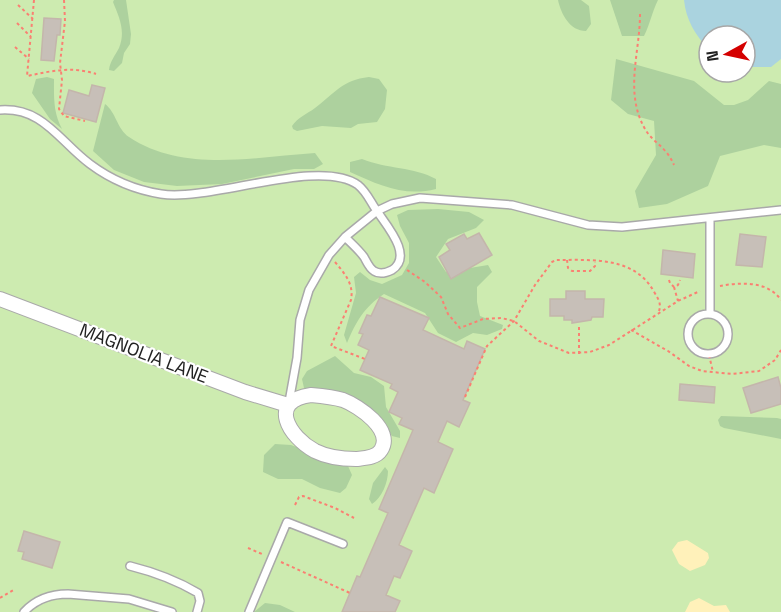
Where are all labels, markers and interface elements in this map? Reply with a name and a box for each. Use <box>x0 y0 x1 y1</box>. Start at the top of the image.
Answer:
north arrow <box>697 24 757 84</box>
text: N <box>701 49 724 63</box>
street label: MAGNOLIA LANE <box>76 318 212 388</box>

